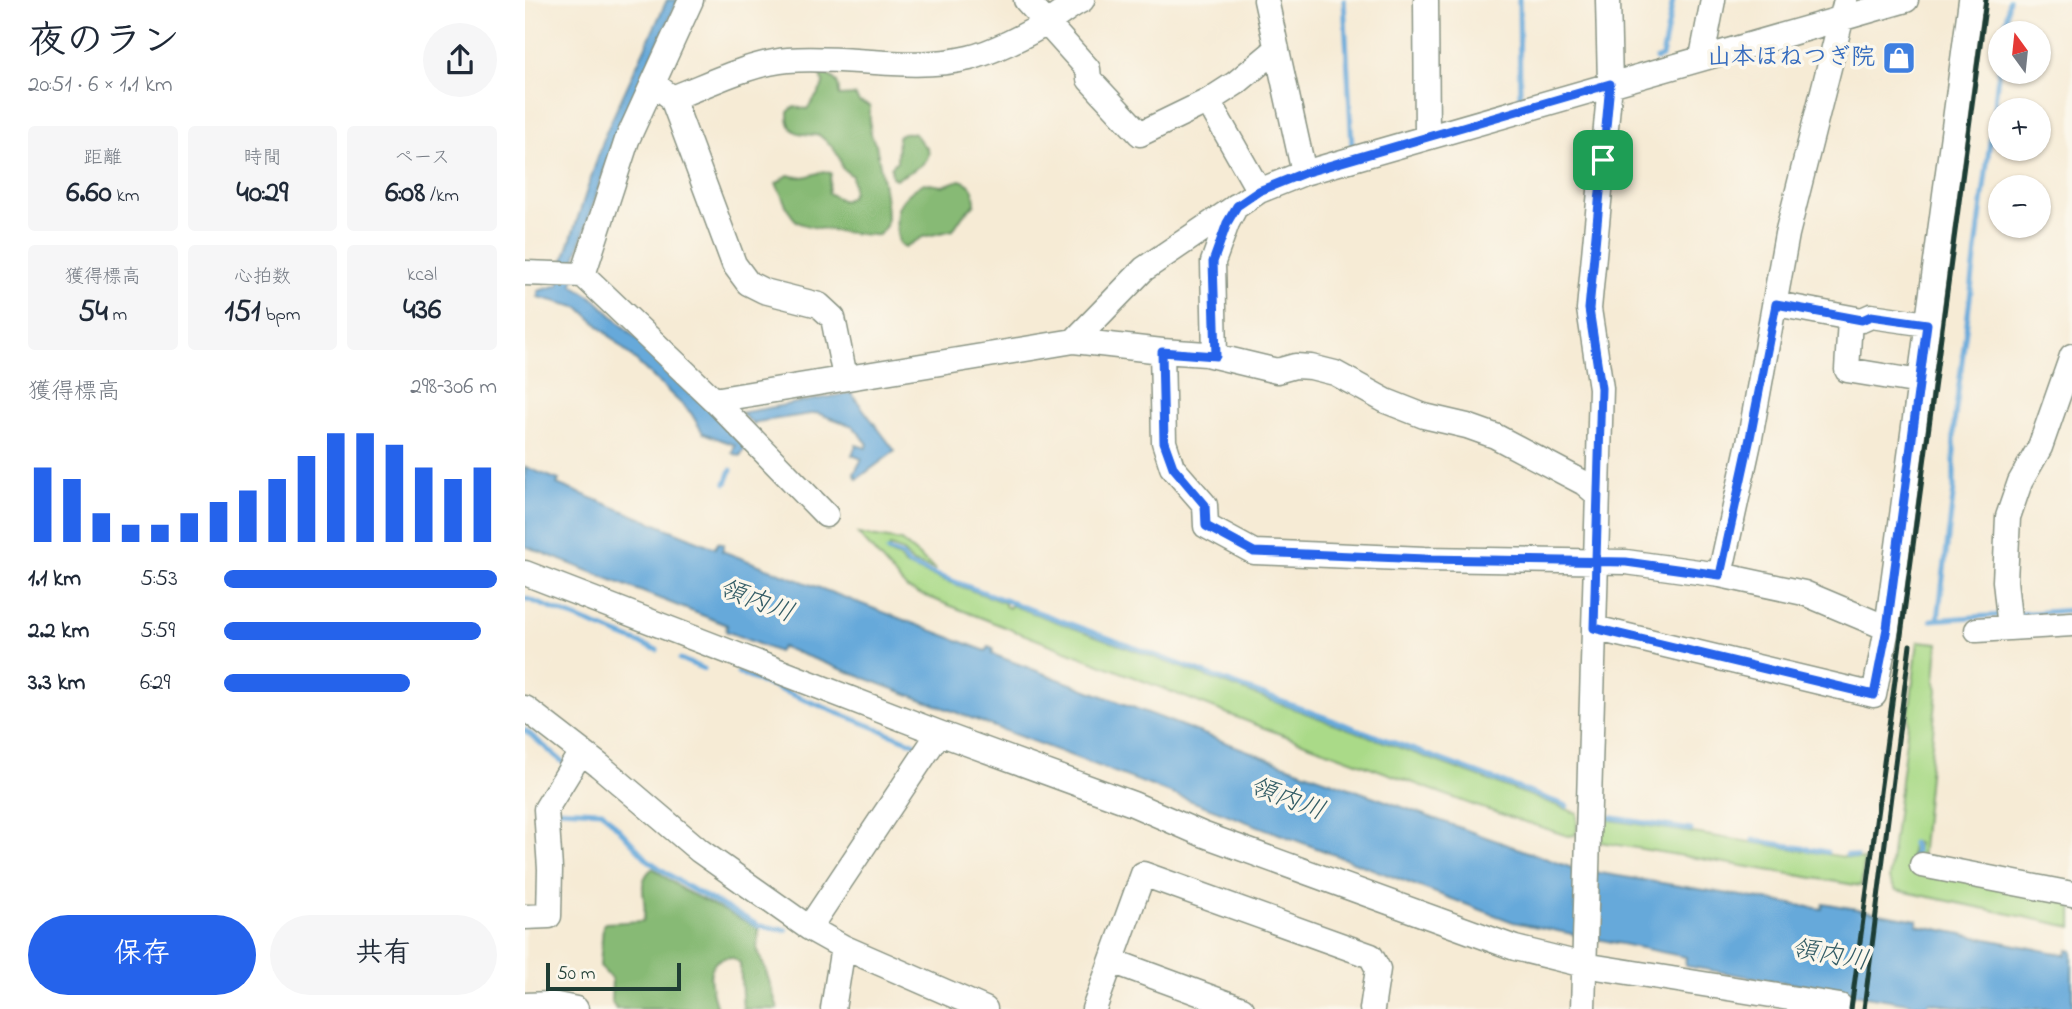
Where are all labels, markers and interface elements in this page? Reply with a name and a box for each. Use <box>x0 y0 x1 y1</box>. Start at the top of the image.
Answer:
text: 夜のラン <box>28 15 180 71</box>
north arrow <box>1988 21 2051 84</box>
map controls <box>1988 21 2051 238</box>
button: share <box>423 23 497 97</box>
shop icon: 山本ほねつぎ院 <box>1880 39 1918 77</box>
place label: 山本ほねつぎ院 <box>1707 41 1875 76</box>
text: 20:51 · 6 × 1.1 km <box>28 69 173 102</box>
button: + <box>1988 98 2051 161</box>
pin <box>1573 130 1633 190</box>
icon: arrive <box>1584 141 1622 179</box>
text: 距離 <box>84 145 122 172</box>
text: 時間 <box>243 145 282 172</box>
text: ペース <box>394 145 450 172</box>
text: 6.60 <box>66 172 112 216</box>
text: 40:29 <box>237 172 288 216</box>
text: 6:08 <box>385 172 425 216</box>
button: − <box>1988 175 2051 238</box>
text: km <box>112 183 139 210</box>
text: /km <box>425 183 459 210</box>
text: kcal <box>407 262 437 289</box>
text: 獲得標高 <box>65 264 141 291</box>
text: 心拍数 <box>234 264 291 291</box>
text: 436 <box>403 289 441 333</box>
text: 54 <box>78 291 108 335</box>
text: 151 <box>224 291 261 335</box>
text: m <box>108 302 127 329</box>
text: bpm <box>261 302 301 329</box>
text: 298–306 m <box>410 371 497 404</box>
text: 獲得標高 <box>28 376 120 409</box>
text: 1.1 km <box>28 563 81 596</box>
text: 5:53 <box>140 563 178 596</box>
water label: 領内川 <box>713 570 799 634</box>
text: 2.2 km <box>28 615 89 648</box>
text: 5:59 <box>140 615 175 648</box>
text: 3.3 km <box>28 667 85 700</box>
text: 6:29 <box>140 667 170 700</box>
water label: 領内川 <box>1244 768 1330 832</box>
button: 保存 <box>28 915 256 995</box>
button: 共有 <box>270 915 497 995</box>
water label: 領内川 <box>1788 931 1872 981</box>
scale bar <box>546 960 681 992</box>
text: 50 m <box>557 961 596 988</box>

